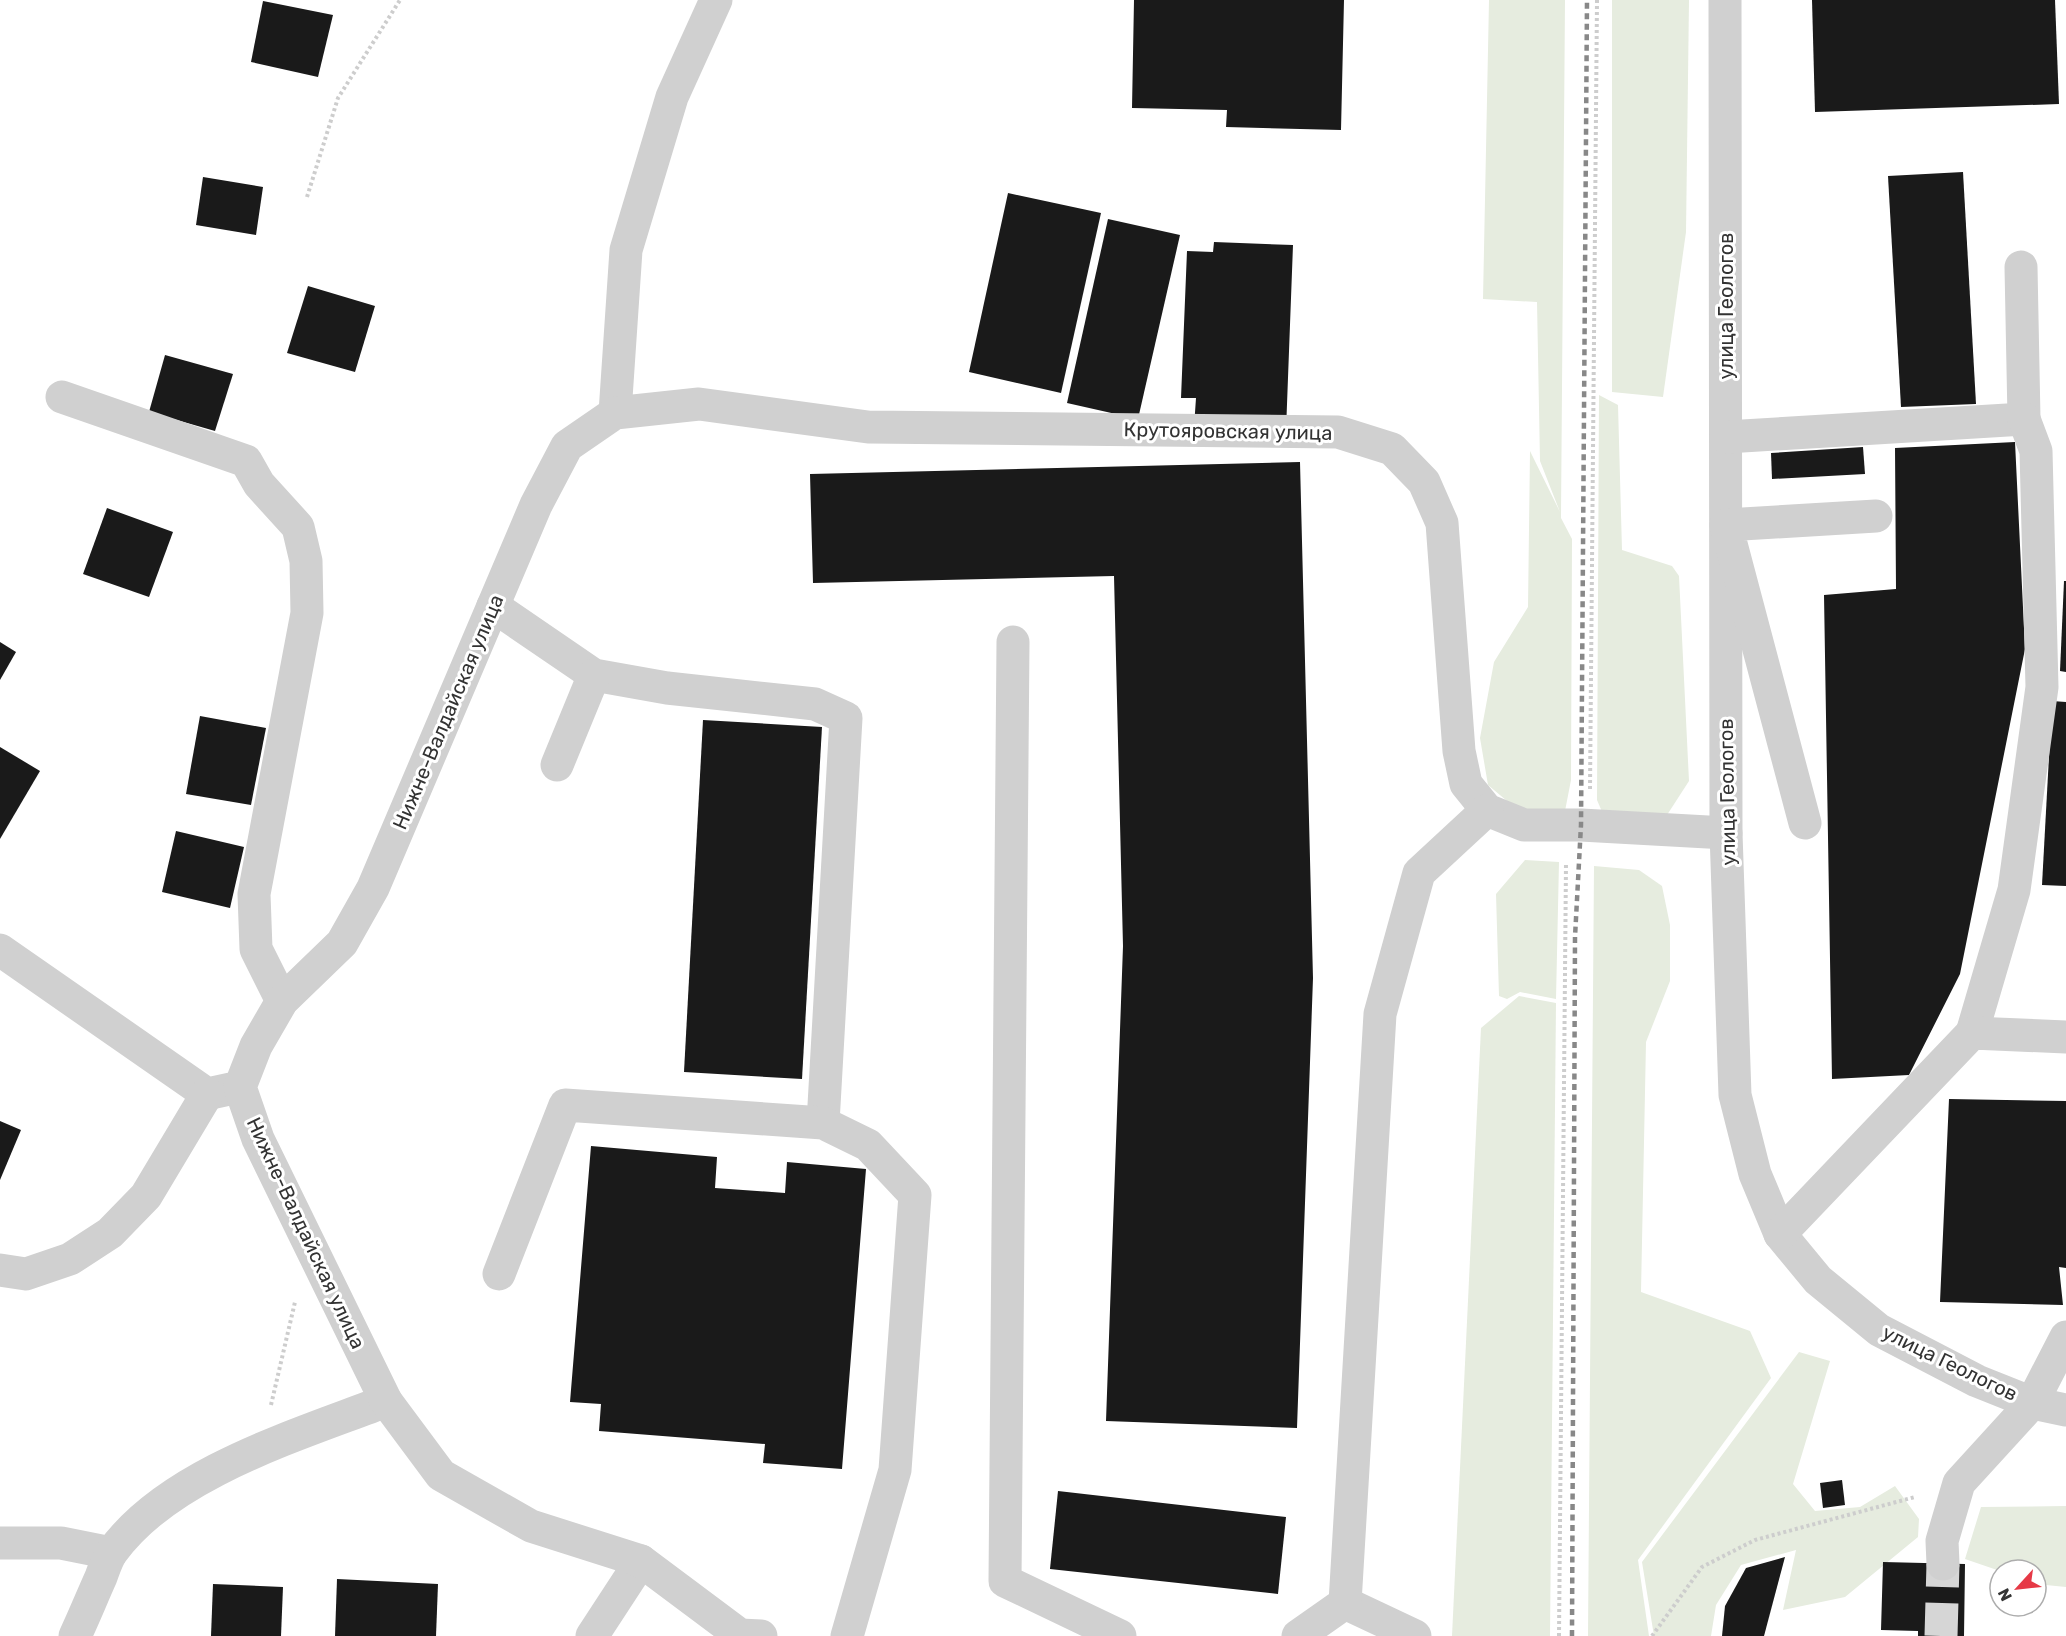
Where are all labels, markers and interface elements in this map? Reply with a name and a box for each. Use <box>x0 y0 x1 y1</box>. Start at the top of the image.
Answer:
street label: улица Геологов <box>1714 232 1738 380</box>
street label: Крутояровская улица <box>1123 417 1333 445</box>
street label: Нижне-Валдайская улица <box>388 591 508 833</box>
street label: улица Геологов <box>1714 718 1740 866</box>
street label: Нижне-Валдайская улица <box>242 1113 370 1353</box>
street label: улица Геологов <box>1879 1320 2021 1406</box>
north arrow <box>1988 1558 2048 1618</box>
text: N <box>1994 1585 2016 1604</box>

